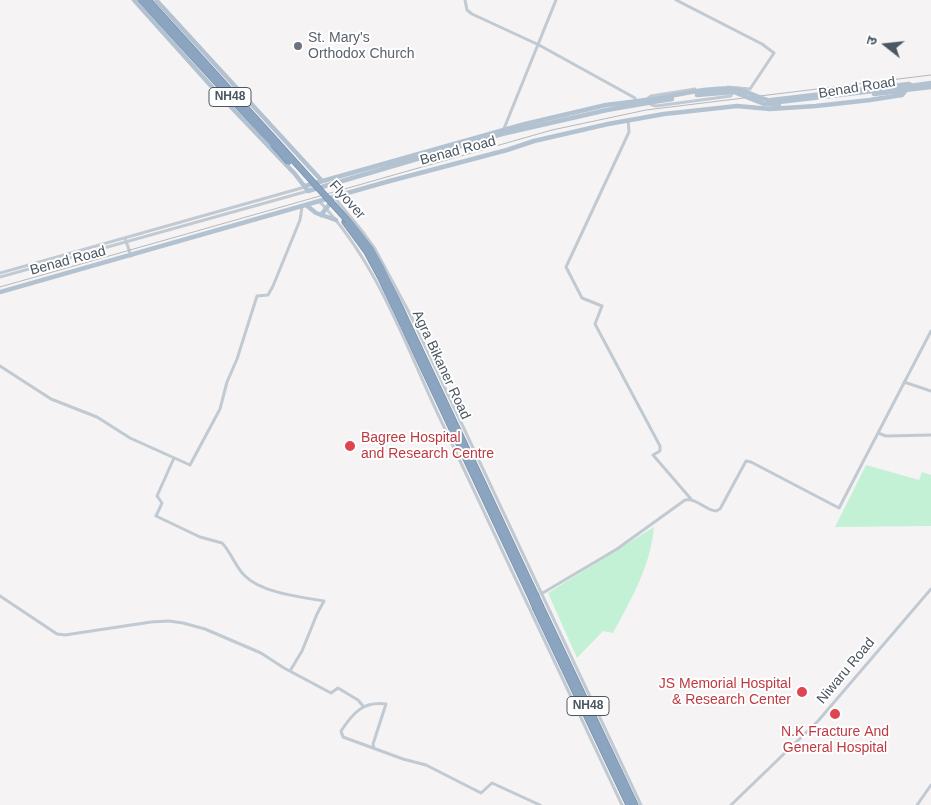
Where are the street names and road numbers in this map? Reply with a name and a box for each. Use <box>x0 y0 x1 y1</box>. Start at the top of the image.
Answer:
street label: Benad Road <box>817 74 897 102</box>
road number: NH48 <box>209 88 251 106</box>
street label: Benad Road <box>418 133 498 169</box>
street label: Flyover <box>325 177 369 223</box>
street label: Benad Road <box>28 243 108 279</box>
street label: Agra Bikaner Road <box>408 308 474 422</box>
street label: Niwaru Road <box>814 635 878 707</box>
road number: NH48 <box>567 696 609 716</box>

